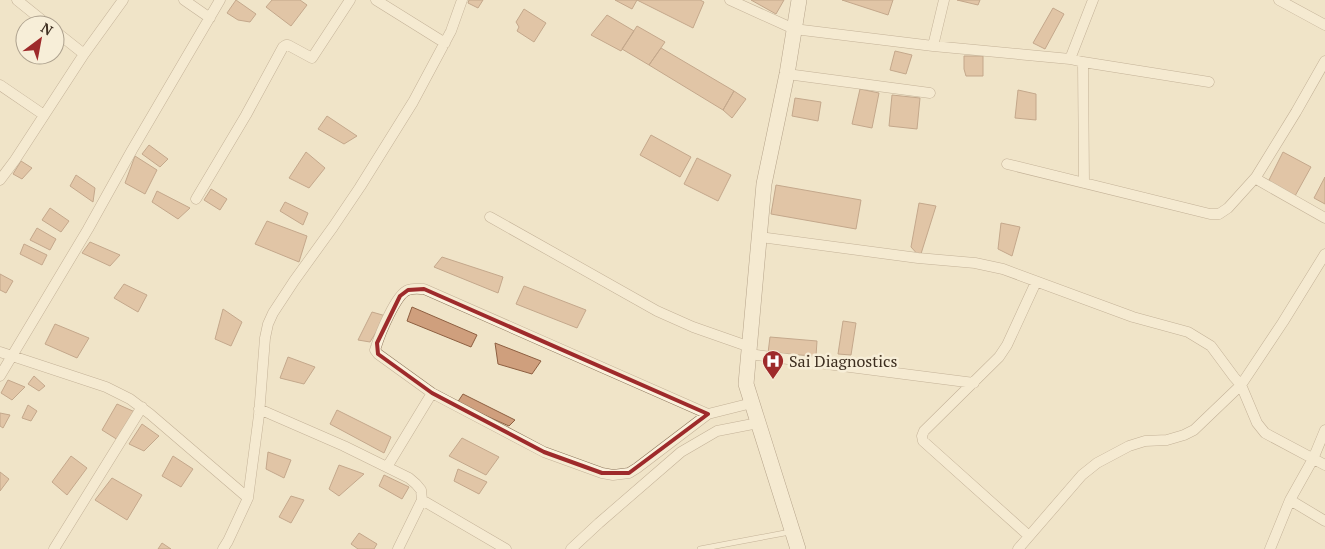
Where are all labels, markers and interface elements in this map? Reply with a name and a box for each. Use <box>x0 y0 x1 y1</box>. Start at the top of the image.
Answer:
north arrow <box>15 15 65 65</box>
text: N <box>38 18 57 40</box>
hospital icon: Sai Diagnostics <box>761 349 785 380</box>
place label: Sai Diagnostics <box>789 350 897 372</box>

